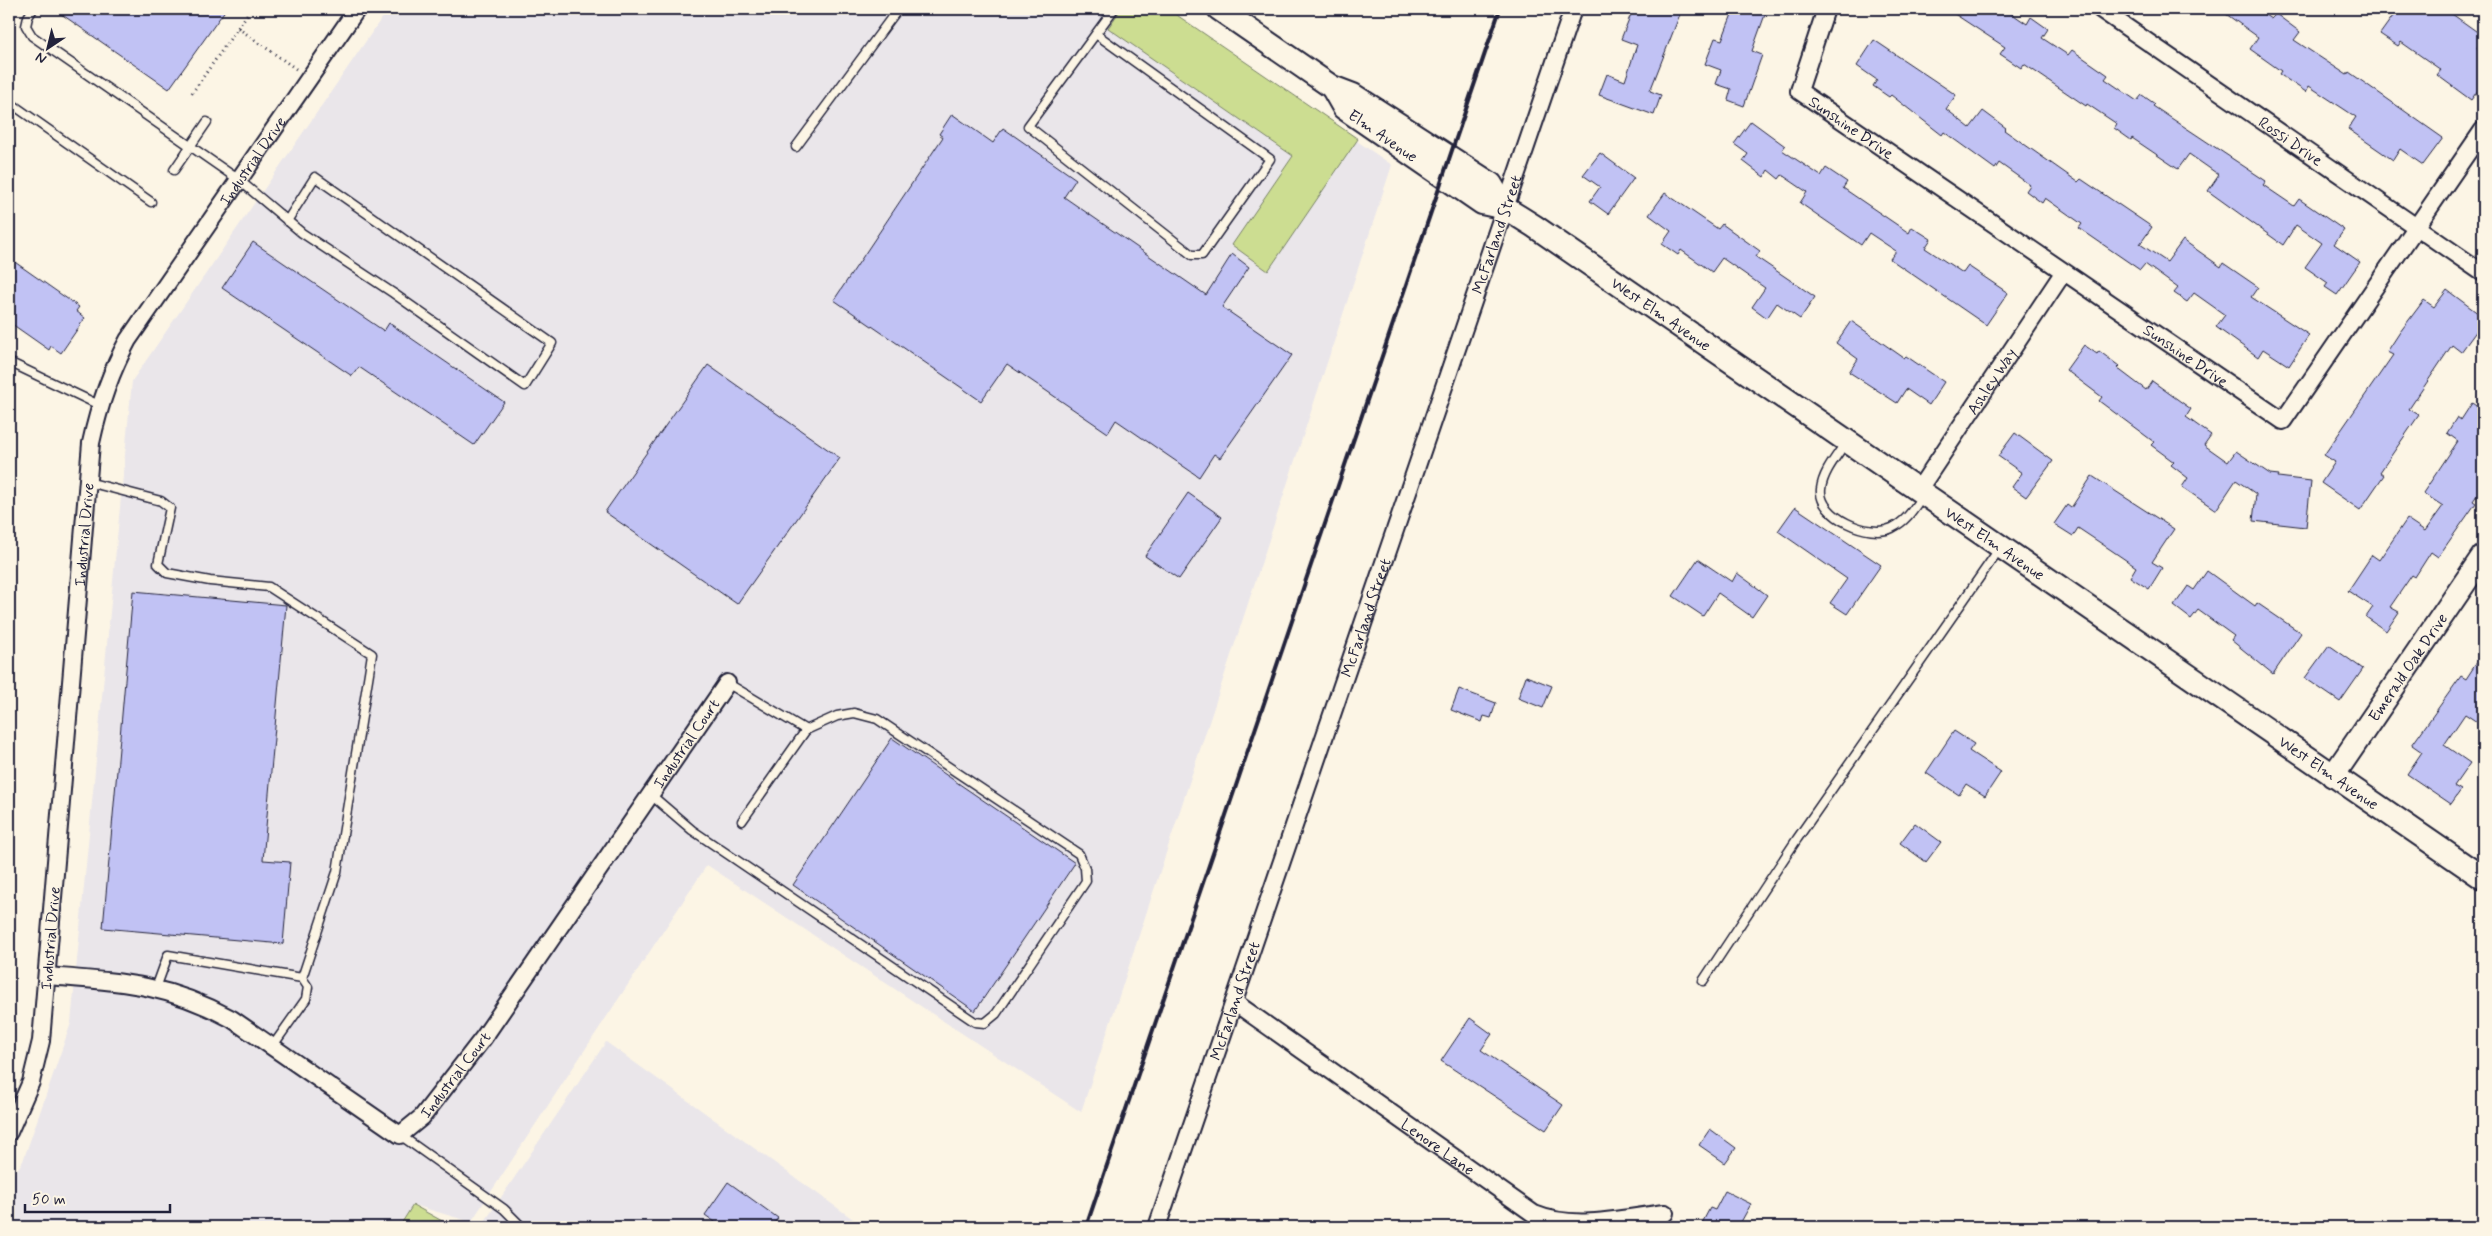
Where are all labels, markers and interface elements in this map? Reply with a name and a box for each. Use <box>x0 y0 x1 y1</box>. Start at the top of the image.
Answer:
north arrow <box>22 22 72 72</box>
text: N <box>32 48 50 68</box>
street label: Sunshine Drive <box>1804 92 1898 165</box>
street label: Elm Avenue <box>1344 105 1421 168</box>
street label: Rossi Drive <box>2254 112 2327 172</box>
street label: Industrial Drive <box>215 113 292 210</box>
street label: McFarland Street <box>1467 173 1528 297</box>
street label: West Elm Avenue <box>1606 273 1715 357</box>
street label: Sunshine Drive <box>2139 320 2232 393</box>
street label: Ashley Way <box>1963 344 2022 419</box>
street label: Industrial Drive <box>70 482 100 587</box>
street label: West Elm Avenue <box>1940 502 2049 586</box>
street label: McFarland Street <box>1337 556 1397 680</box>
street label: Emerald Oak Drive <box>2364 609 2453 726</box>
street label: Industrial Court <box>649 695 725 793</box>
street label: West Elm Avenue <box>2274 732 2382 815</box>
street label: Industrial Drive <box>36 886 66 991</box>
street label: McFarland Street <box>1206 939 1266 1064</box>
street label: Industrial Court <box>416 1028 496 1123</box>
street label: Lenore Lane <box>1396 1114 1478 1181</box>
scale bar <box>25 1181 170 1213</box>
text: 50 m <box>32 1190 66 1210</box>

